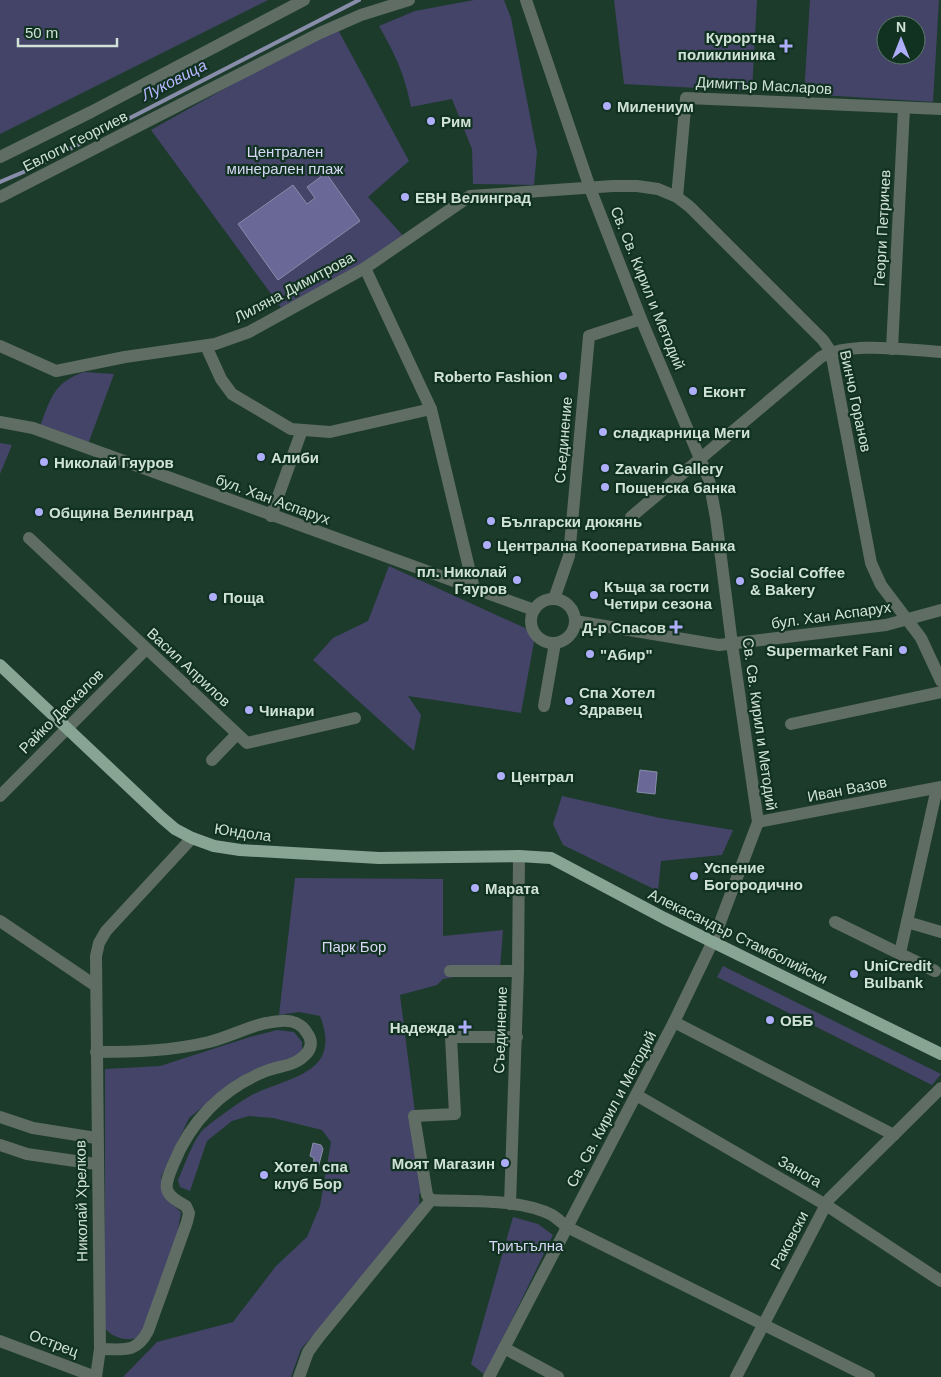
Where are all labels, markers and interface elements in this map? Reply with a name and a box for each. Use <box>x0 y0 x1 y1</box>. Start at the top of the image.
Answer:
scale bar <box>18 15 116 47</box>
north arrow <box>876 15 926 65</box>
text: N <box>896 19 906 35</box>
text: 50 m <box>25 24 58 41</box>
place label: Курортна поликлиника <box>678 29 776 63</box>
marker: Курортна поликлиника <box>779 39 793 53</box>
water label: Луковица <box>138 56 210 104</box>
street label: Димитър Масларов <box>696 73 832 97</box>
place label: Милениум <box>617 98 694 115</box>
marker: Милениум <box>601 100 613 112</box>
street label: Евлоги Георгиев <box>20 107 130 175</box>
place label: Рим <box>441 113 471 130</box>
marker: Рим <box>425 115 437 127</box>
park label: Централен минерален плаж <box>227 143 343 177</box>
street label: Георги Петричев <box>870 169 894 287</box>
place label: ЕВН Велинград <box>415 189 532 206</box>
marker: ЕВН Велинград <box>399 191 411 203</box>
street label: Св. Св. Кирил и Методий <box>607 204 689 372</box>
street label: Лиляна Димитрова <box>231 248 357 326</box>
street label: Винчо Горанов <box>837 348 875 454</box>
place label: Roberto Fashion <box>434 368 553 385</box>
marker: Roberto Fashion <box>557 370 569 382</box>
place label: Еконт <box>703 383 746 400</box>
marker: Еконт <box>687 385 699 397</box>
street label: Съединение <box>551 396 575 484</box>
place label: сладкарница Меги <box>613 424 750 441</box>
marker: сладкарница Меги <box>597 426 609 438</box>
place label: Алиби <box>271 449 319 466</box>
marker: Алиби <box>255 451 267 463</box>
place label: Николай Гяуров <box>54 454 174 471</box>
marker: Николай Гяуров <box>38 456 50 468</box>
place label: Zavarin Gallery <box>615 460 724 477</box>
marker: Zavarin Gallery <box>599 462 611 474</box>
street label: бул. Хан Аспарух <box>213 470 333 528</box>
place label: Пощенска банка <box>615 479 737 496</box>
marker: Пощенска банка <box>599 481 611 493</box>
place label: Община Велинград <box>49 504 194 521</box>
marker: Община Велинград <box>33 506 45 518</box>
place label: Български дюкянь <box>501 513 642 530</box>
marker: Български дюкянь <box>485 515 497 527</box>
place label: Централна Кооперативна Банка <box>497 537 736 554</box>
marker: Централна Кооперативна Банка <box>481 539 493 551</box>
place label: пл. Николай Гяуров <box>417 563 507 597</box>
place label: Social Coffee & Bakery <box>750 564 845 598</box>
marker: пл. Николай Гяуров <box>511 574 523 586</box>
marker: Social Coffee & Bakery <box>734 575 746 587</box>
place label: Къща за гости Четири сезона <box>604 578 713 612</box>
place label: Поща <box>223 589 265 606</box>
marker: Къща за гости Четири сезона <box>588 589 600 601</box>
marker: Поща <box>207 591 219 603</box>
street label: бул. Хан Аспарух <box>770 598 892 632</box>
place label: Д-р Спасов <box>582 619 666 636</box>
marker: Д-р Спасов <box>670 621 682 633</box>
street label: Васил Априлов <box>144 624 234 710</box>
street label: Св. Св. Кирил и Методий <box>739 637 781 811</box>
place label: Supermarket Fani <box>766 642 893 659</box>
marker: Supermarket Fani <box>897 644 909 656</box>
place label: "Абир" <box>600 646 653 663</box>
marker: "Абир" <box>584 648 596 660</box>
street label: Райко Даскалов <box>15 665 107 757</box>
place label: Спа Хотел Здравец <box>579 684 655 718</box>
marker: Спа Хотел Здравец <box>563 695 575 707</box>
place label: Чинари <box>259 702 315 719</box>
marker: Чинари <box>243 704 255 716</box>
place label: Централ <box>511 768 574 785</box>
marker: Централ <box>495 770 507 782</box>
street label: Иван Вазов <box>806 773 888 805</box>
street label: Юндола <box>213 820 273 844</box>
place label: Успение Богородично <box>704 859 803 893</box>
marker: Успение Богородично <box>688 870 700 882</box>
place label: Марата <box>485 880 540 897</box>
marker: Марата <box>469 882 481 894</box>
street label: Алекасандър Стамболийски <box>646 885 830 987</box>
park label: Парк Бор <box>322 938 386 955</box>
place label: UniCredit Bulbank <box>864 957 932 991</box>
marker: UniCredit Bulbank <box>848 968 860 980</box>
street label: Съединение <box>490 986 510 1074</box>
place label: ОББ <box>780 1012 813 1029</box>
marker: ОББ <box>764 1014 776 1026</box>
place label: Надежда <box>390 1019 456 1036</box>
marker: Надежда <box>459 1021 471 1033</box>
street label: Св. Св. Кирил и Методий <box>563 1028 659 1190</box>
street label: Николай Хрелков <box>71 1140 91 1262</box>
street label: Занога <box>775 1152 825 1191</box>
place label: Моят Магазин <box>392 1155 495 1172</box>
marker: Моят Магазин <box>499 1157 511 1169</box>
place label: Хотел спа клуб Бор <box>274 1158 348 1192</box>
marker: Хотел спа клуб Бор <box>258 1169 270 1181</box>
street label: Раковски <box>767 1208 811 1272</box>
park label: Триъгълна <box>489 1237 564 1254</box>
street label: Острец <box>27 1326 81 1360</box>

